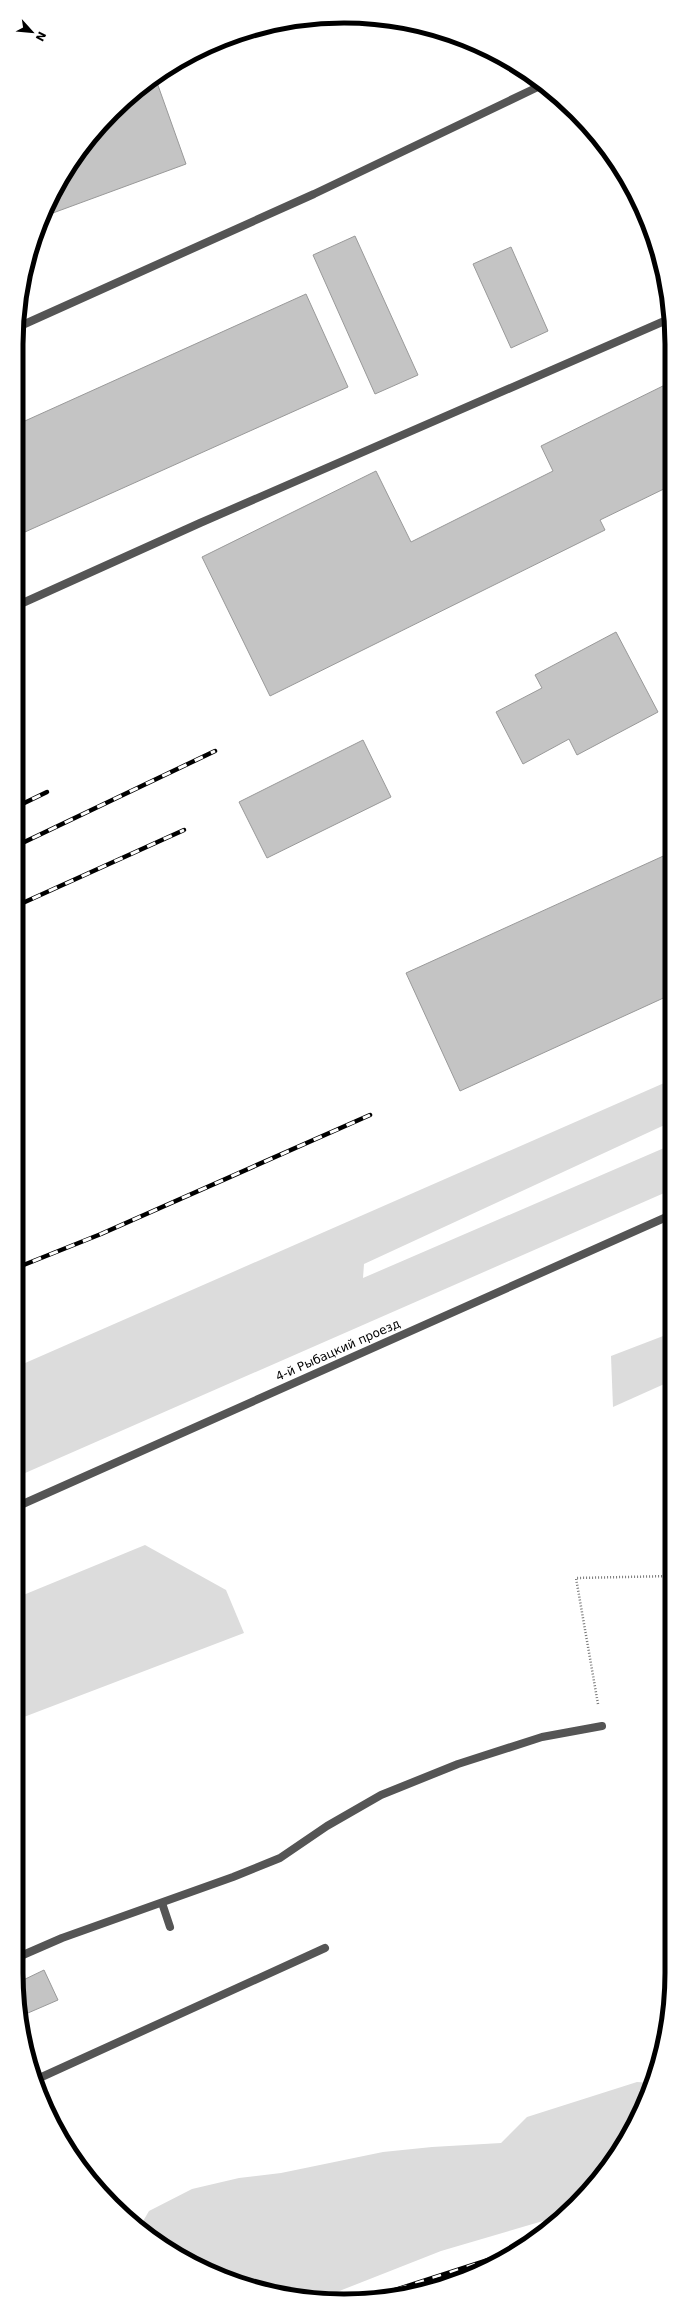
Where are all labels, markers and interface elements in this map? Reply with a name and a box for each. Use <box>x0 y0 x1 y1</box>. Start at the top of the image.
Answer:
north arrow <box>12 12 52 52</box>
text: N <box>33 29 48 43</box>
street label: 4-й Рыбацкий проезд <box>274 1316 402 1384</box>

